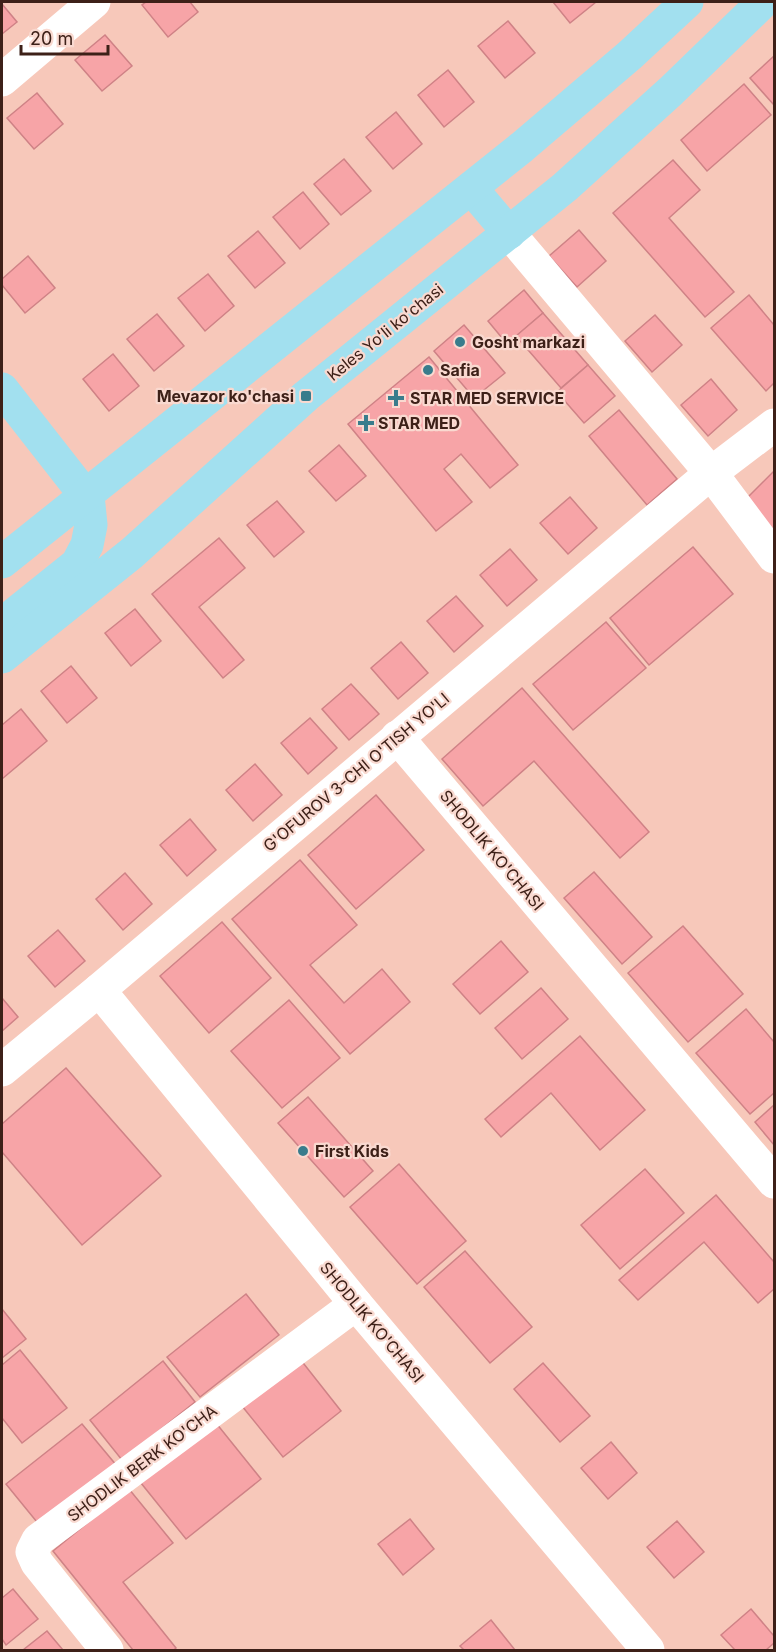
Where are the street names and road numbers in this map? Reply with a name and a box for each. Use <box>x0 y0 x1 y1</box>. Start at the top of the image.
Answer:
street label: Keles Yoʻli koʻchasi <box>323 279 447 385</box>
street label: G'OFUROV 3-CHI O'TISH YO'LI <box>259 688 453 856</box>
street label: SHODLIK KO'CHASI <box>436 786 548 914</box>
street label: SHODLIK KO'CHASI <box>316 1258 428 1386</box>
street label: SHODLIK BERK KO'CHA <box>63 1400 221 1526</box>

